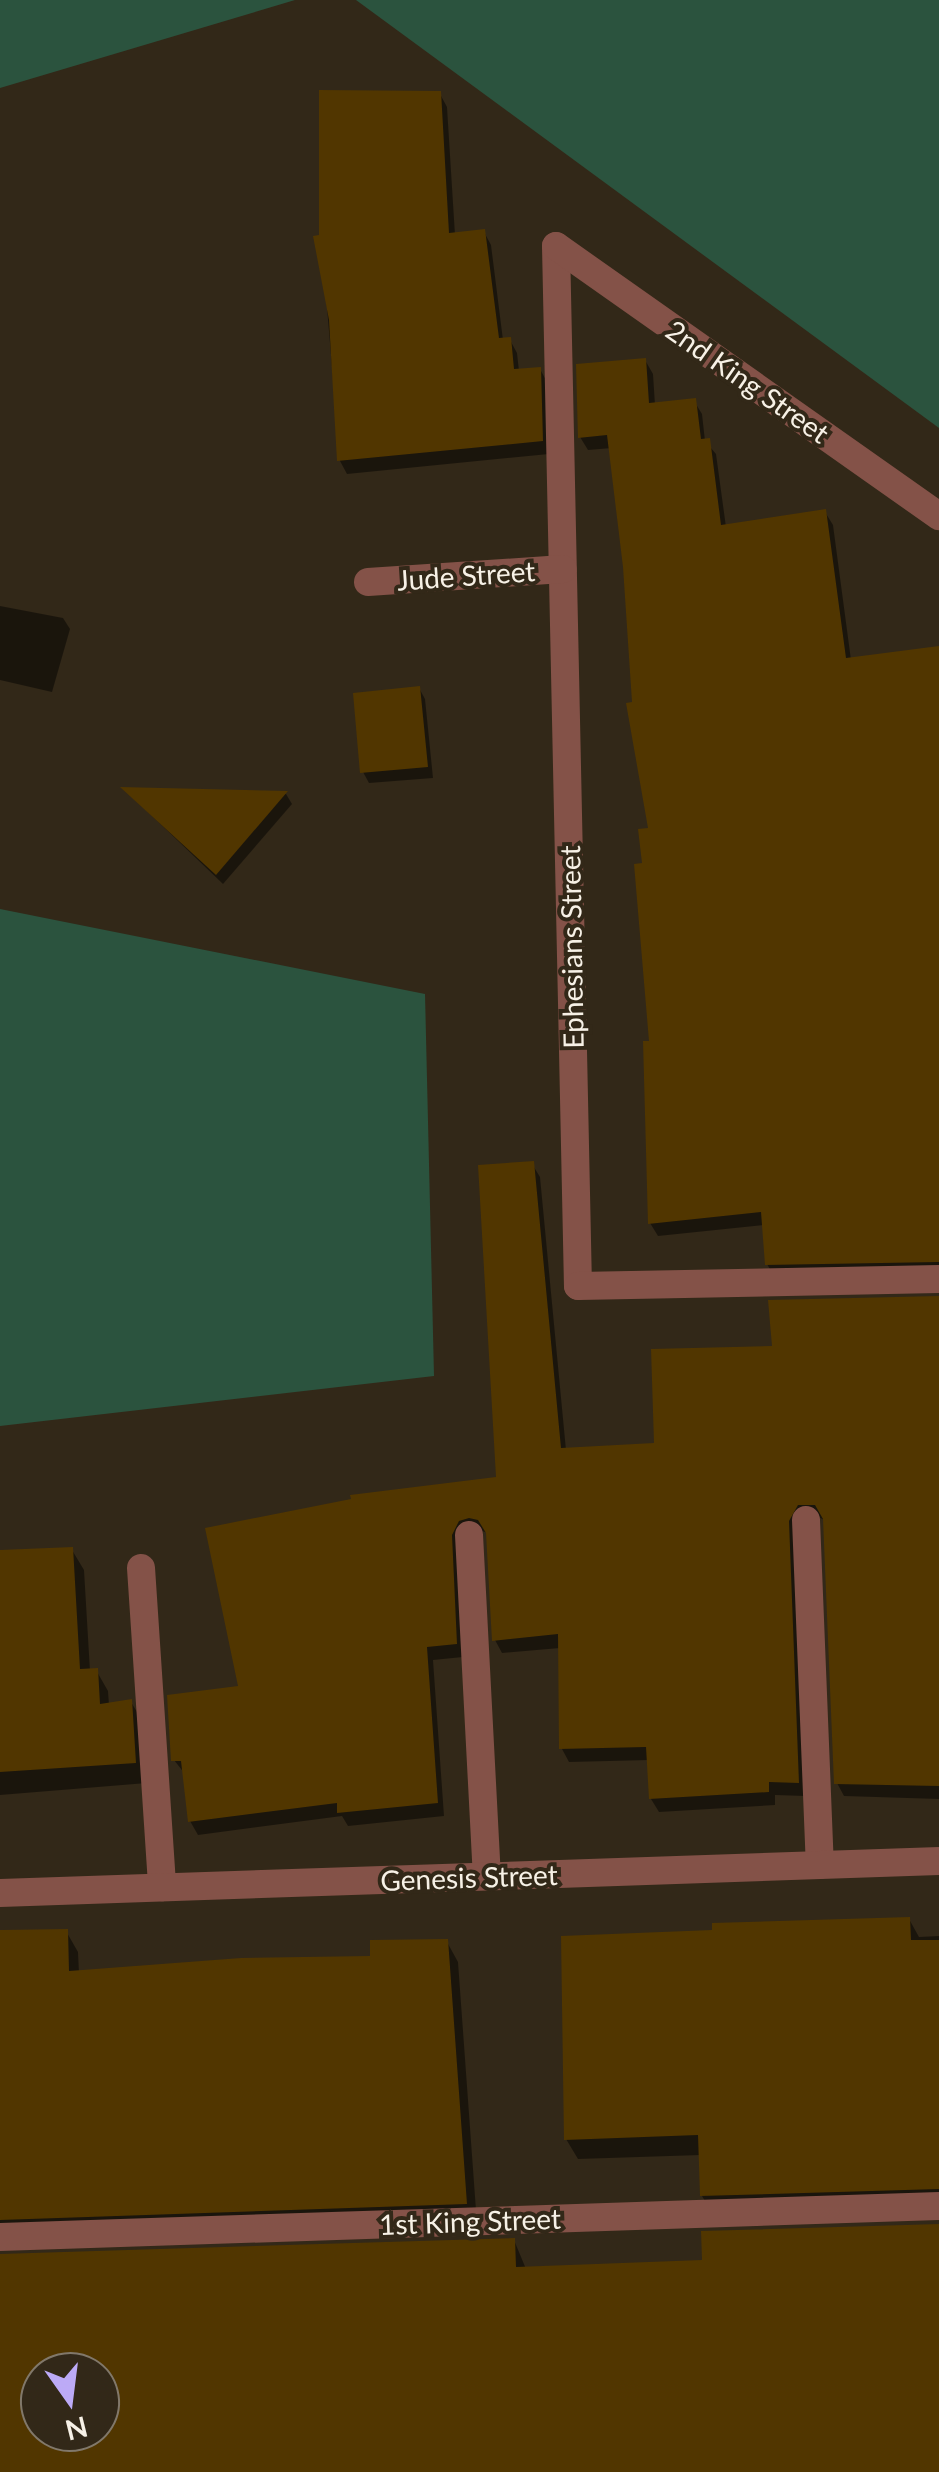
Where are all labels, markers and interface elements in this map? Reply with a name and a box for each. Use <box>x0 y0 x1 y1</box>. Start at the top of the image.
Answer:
street label: 2nd King Street <box>660 312 836 450</box>
street label: Jude Street <box>396 553 536 597</box>
street label: Ephesians Street <box>552 845 590 1049</box>
street label: Genesis Street <box>380 1857 558 1897</box>
street label: 1st King Street <box>379 2201 561 2241</box>
north arrow <box>20 2352 120 2452</box>
text: N <box>62 2410 91 2448</box>

